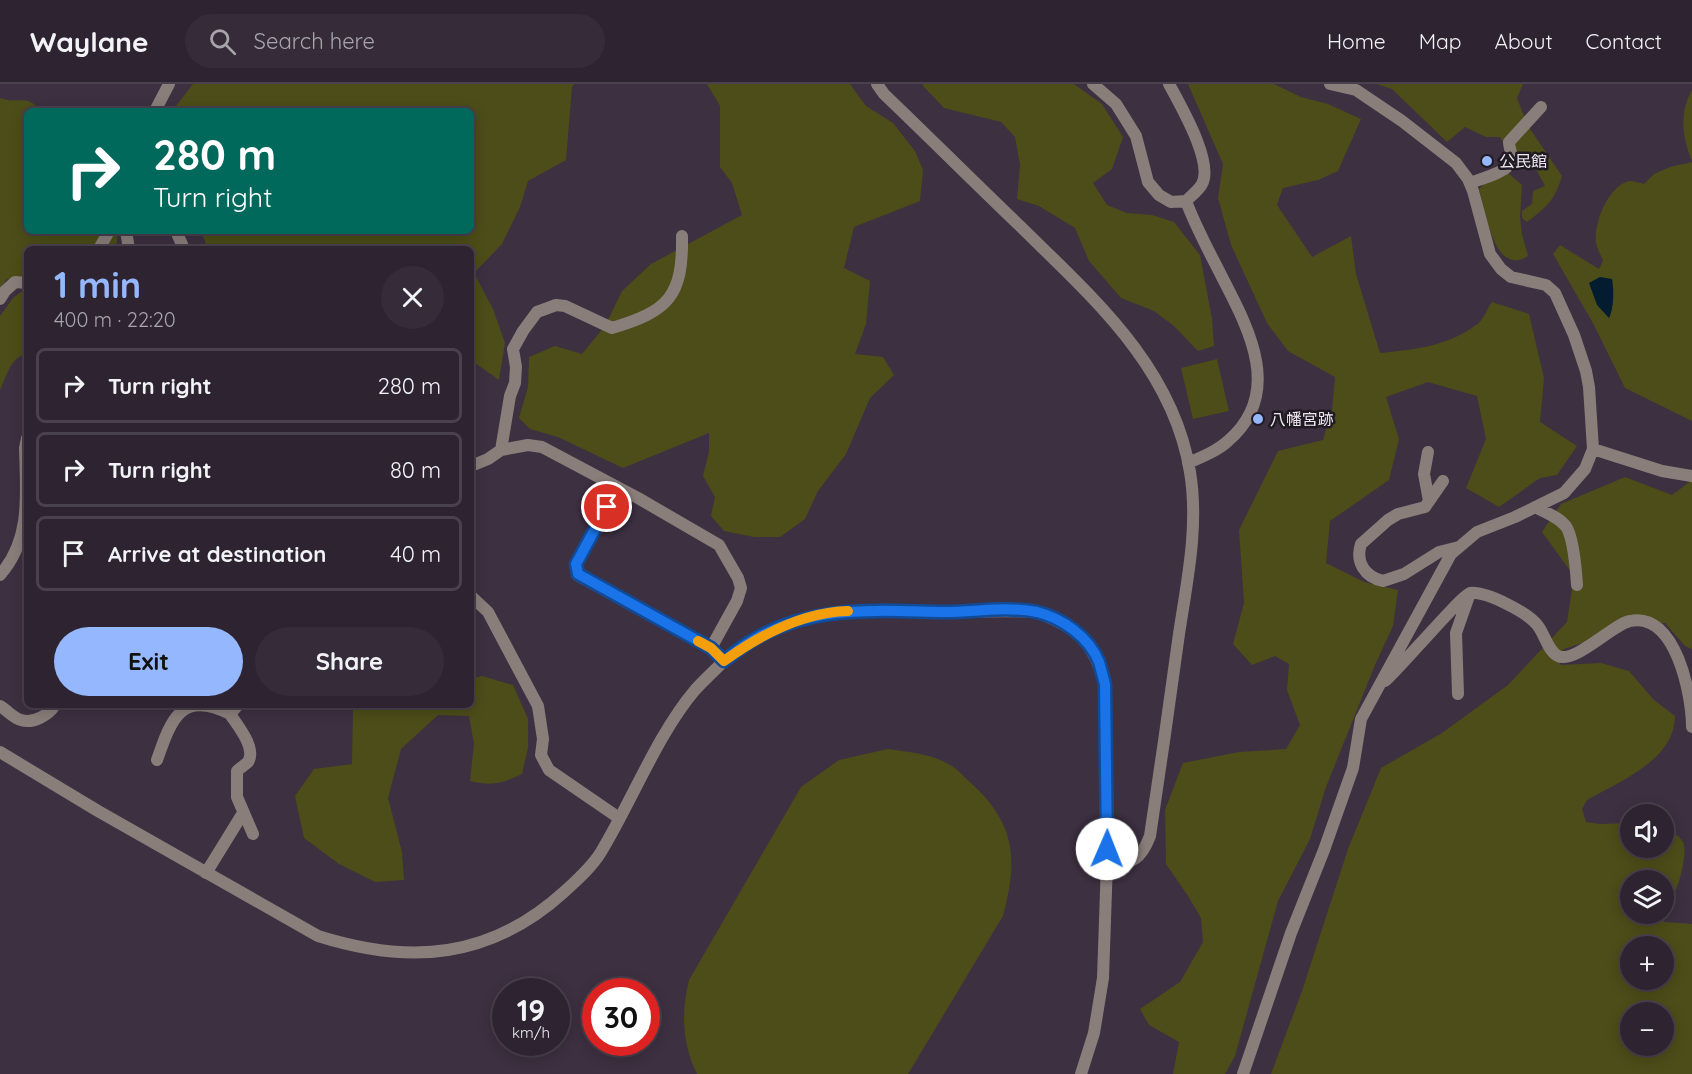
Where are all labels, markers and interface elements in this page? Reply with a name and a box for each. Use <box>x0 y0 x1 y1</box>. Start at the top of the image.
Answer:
search box <box>185 14 605 68</box>
text: Waylane <box>30 24 149 59</box>
icon: search <box>206 25 239 58</box>
text: Search here <box>254 27 375 55</box>
text: Home <box>1327 28 1386 54</box>
text: Map <box>1419 28 1462 54</box>
text: About <box>1495 28 1553 54</box>
text: Contact <box>1586 28 1662 54</box>
text: 280 m <box>153 128 276 181</box>
icon: right <box>54 132 132 210</box>
place label: 公民館 <box>1499 151 1547 171</box>
marker: 公民館 <box>1480 154 1494 168</box>
text: Turn right <box>153 180 272 214</box>
text: 1 min <box>54 262 141 307</box>
button: close <box>381 266 444 329</box>
text: 400 m · 22:20 <box>54 307 176 332</box>
icon: right <box>57 369 90 402</box>
text: Turn right <box>108 372 212 400</box>
text: 280 m <box>378 372 441 400</box>
place label: 八幡宮跡 <box>1270 409 1334 429</box>
marker: 八幡宮跡 <box>1251 412 1265 426</box>
icon: right <box>57 453 90 486</box>
text: Turn right <box>108 456 212 484</box>
text: 80 m <box>390 456 441 484</box>
pin <box>581 481 632 532</box>
icon: arrive <box>590 490 623 523</box>
icon: arrive <box>57 537 90 570</box>
text: Arrive at destination <box>108 540 326 568</box>
text: 40 m <box>390 540 441 568</box>
button: Exit <box>54 627 243 696</box>
button: Share <box>255 627 444 696</box>
map controls <box>1620 804 1674 1056</box>
button: sound <box>1620 804 1674 858</box>
position arrow <box>1075 817 1139 881</box>
button: layers <box>1620 870 1674 924</box>
button: + <box>1620 936 1674 990</box>
speed limit sign: 30 <box>582 978 660 1056</box>
text: 19 <box>517 991 545 1029</box>
button: − <box>1620 1002 1674 1056</box>
text: km/h <box>512 1023 550 1042</box>

